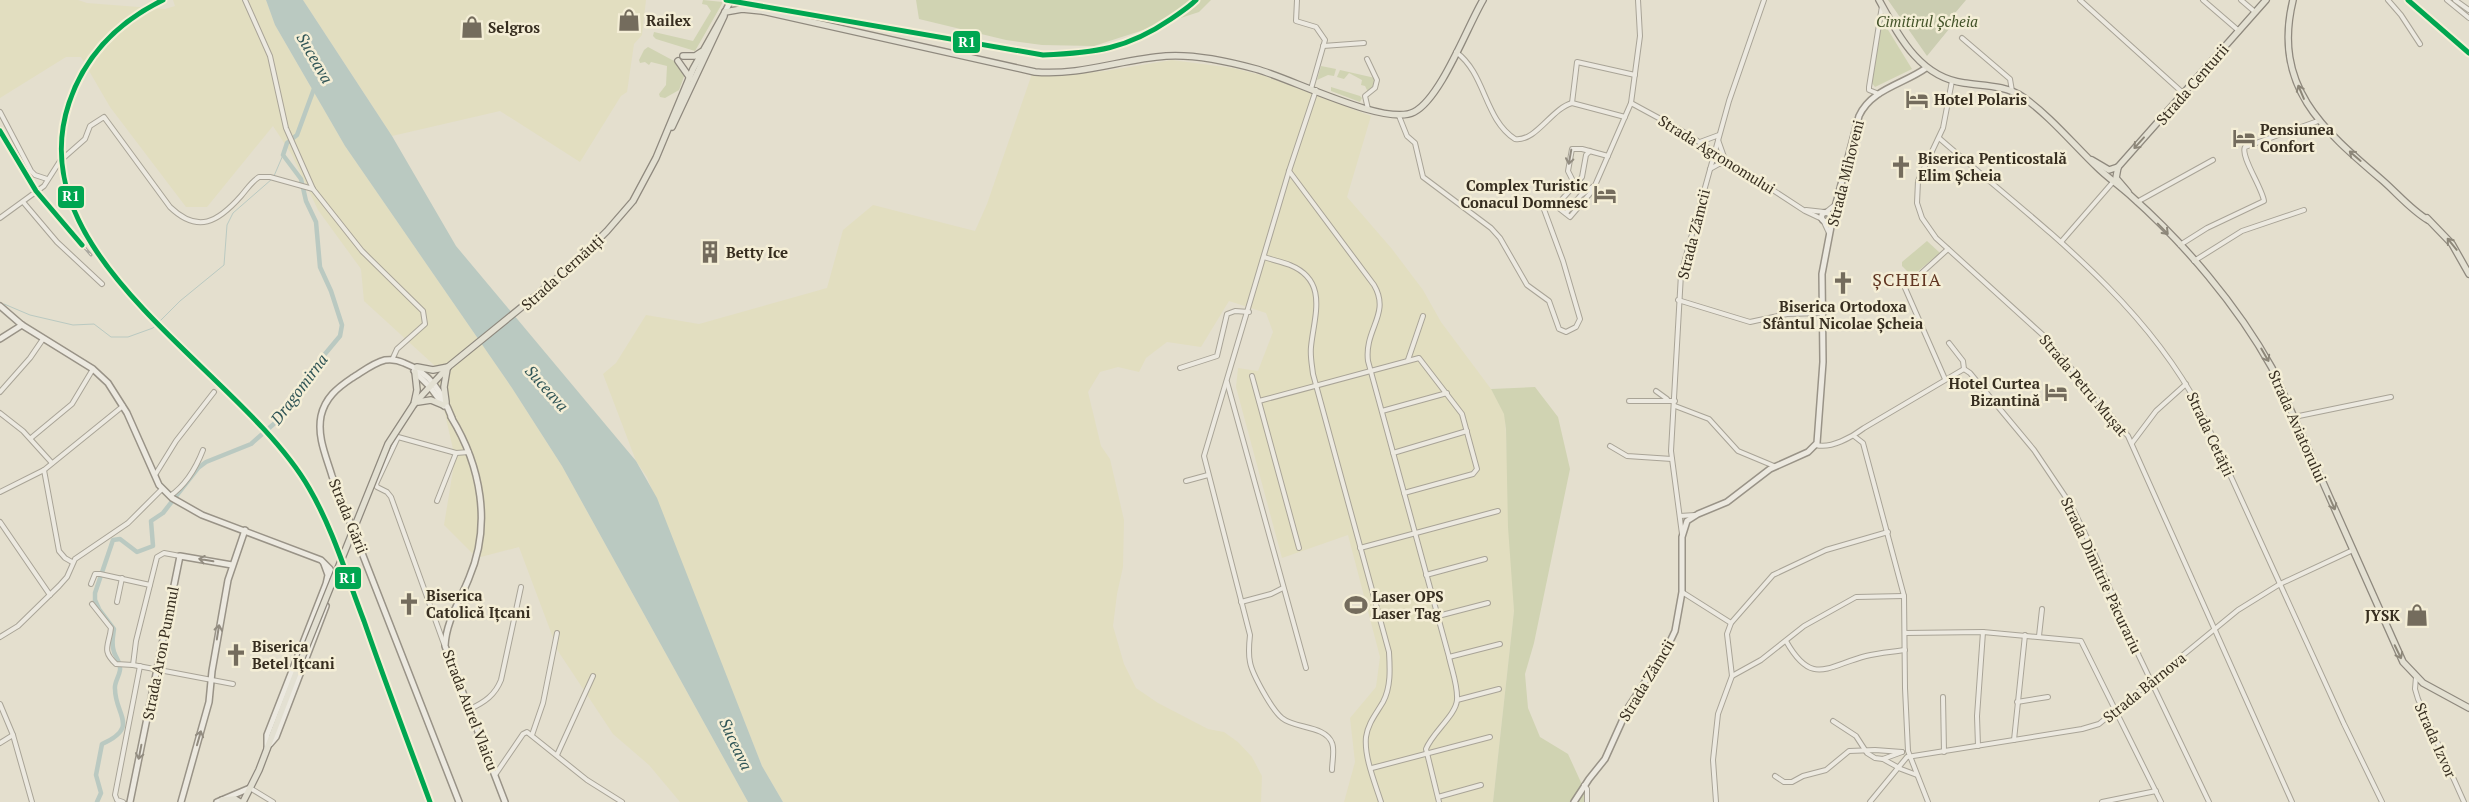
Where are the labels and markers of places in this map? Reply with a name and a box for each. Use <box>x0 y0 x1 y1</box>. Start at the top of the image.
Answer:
shop icon: Railex <box>616 7 642 33</box>
place label: Railex <box>646 10 692 30</box>
shop icon: Selgros <box>459 14 485 40</box>
place label: Selgros <box>488 17 540 37</box>
hotel icon: Hotel Polaris <box>1904 86 1930 112</box>
place label: Hotel Polaris <box>1934 89 2027 109</box>
place label: Pensiunea Confort <box>2260 119 2335 156</box>
hotel icon: Pensiunea Confort <box>2231 125 2257 151</box>
place label: Biserica Penticostală Elim Șcheia <box>1918 148 2068 186</box>
church icon: Biserica Penticostală Elim Șcheia <box>1888 154 1914 180</box>
place label: Complex Turistic Conacul Domnesc <box>1460 175 1588 212</box>
hotel icon: Complex Turistic Conacul Domnesc <box>1592 181 1618 207</box>
building icon: Betty Ice <box>697 239 723 265</box>
place label: Betty Ice <box>726 242 788 262</box>
church icon: Biserica Ortodoxa Sfântul Nicolae Șcheia <box>1830 270 1856 296</box>
place label: Biserica Ortodoxa Sfântul Nicolae Șcheia <box>1763 296 1924 334</box>
place label: Hotel Curtea Bizantină <box>1949 373 2041 410</box>
hotel icon: Hotel Curtea Bizantină <box>2043 379 2069 405</box>
place label: Biserica Catolică Ițcani <box>426 585 530 623</box>
place label: Laser OPS Laser Tag <box>1372 586 1444 623</box>
church icon: Biserica Catolică Ițcani <box>396 591 422 617</box>
sports icon: Laser OPS Laser Tag <box>1343 592 1369 618</box>
shop icon: JYSK <box>2404 602 2430 628</box>
place label: JYSK <box>2365 605 2400 625</box>
place label: Biserica Betel Iţcani <box>252 636 335 673</box>
church icon: Biserica Betel Iţcani <box>223 642 249 668</box>

